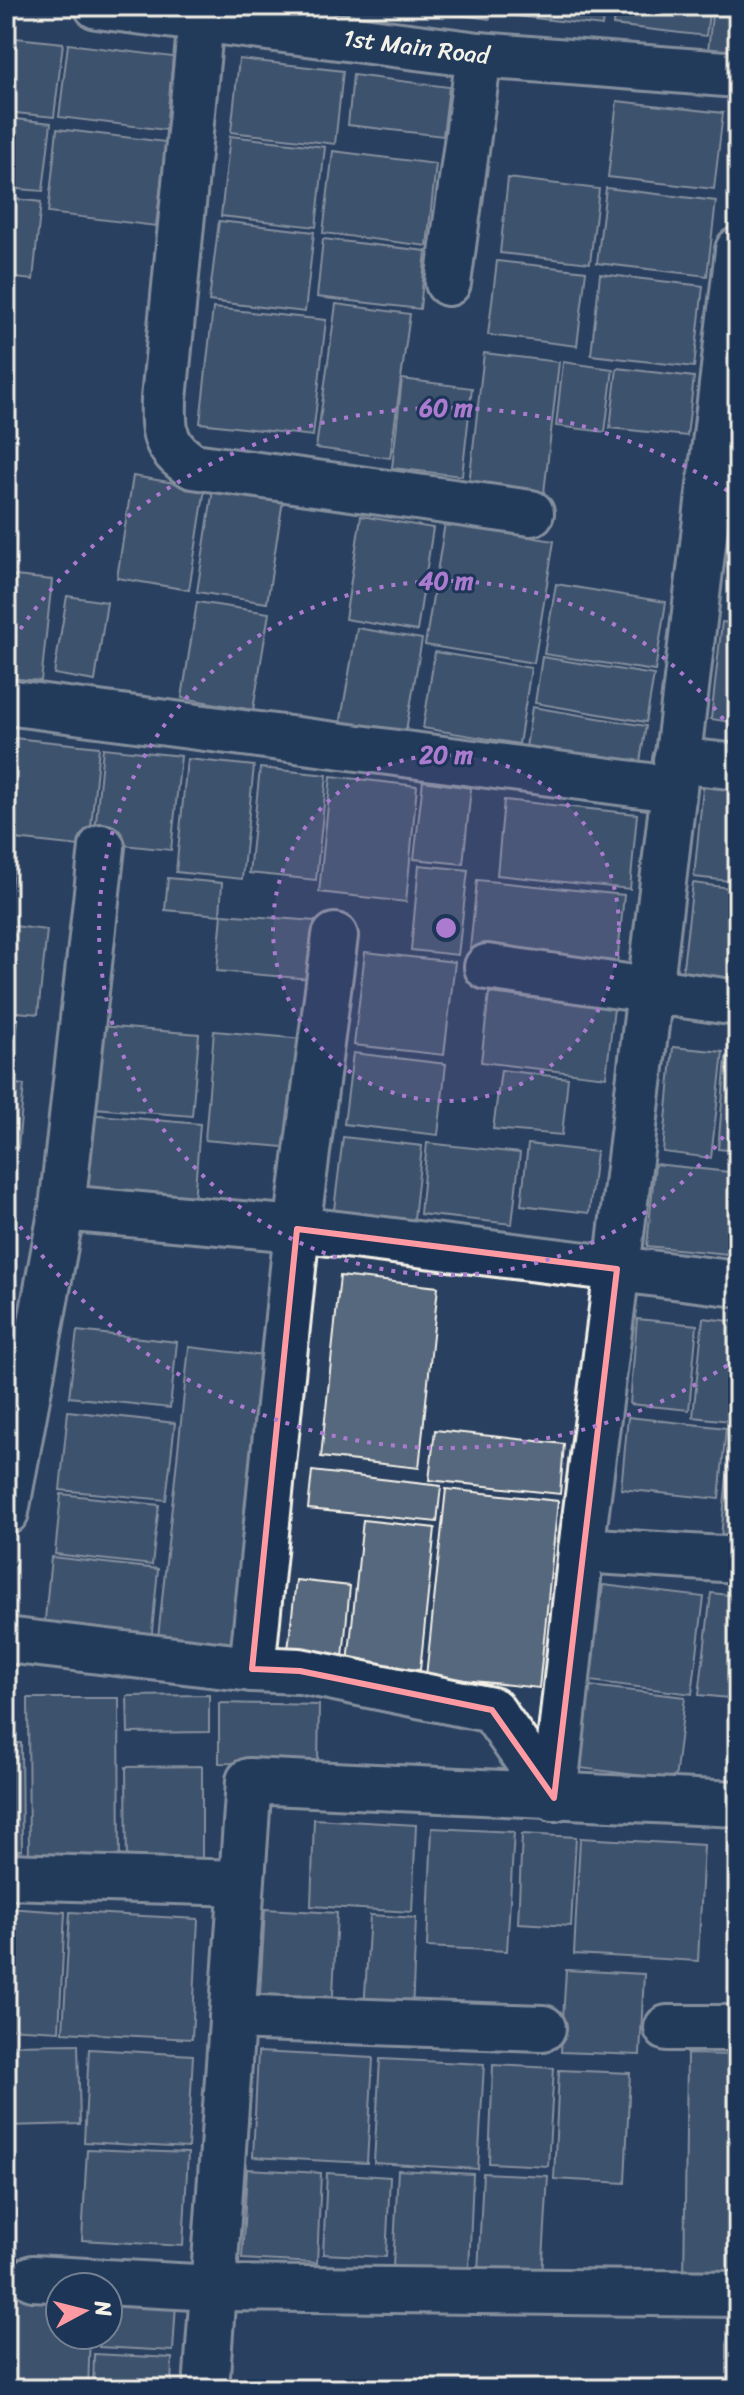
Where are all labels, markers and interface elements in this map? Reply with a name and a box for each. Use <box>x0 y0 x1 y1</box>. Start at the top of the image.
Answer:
street label: 1st Main Road <box>341 17 493 77</box>
text: 60 m <box>418 387 473 429</box>
text: 40 m <box>419 560 474 602</box>
text: 20 m <box>418 734 473 776</box>
centre of rings <box>432 914 460 942</box>
north arrow <box>44 2271 124 2351</box>
text: N <box>83 2298 124 2319</box>

